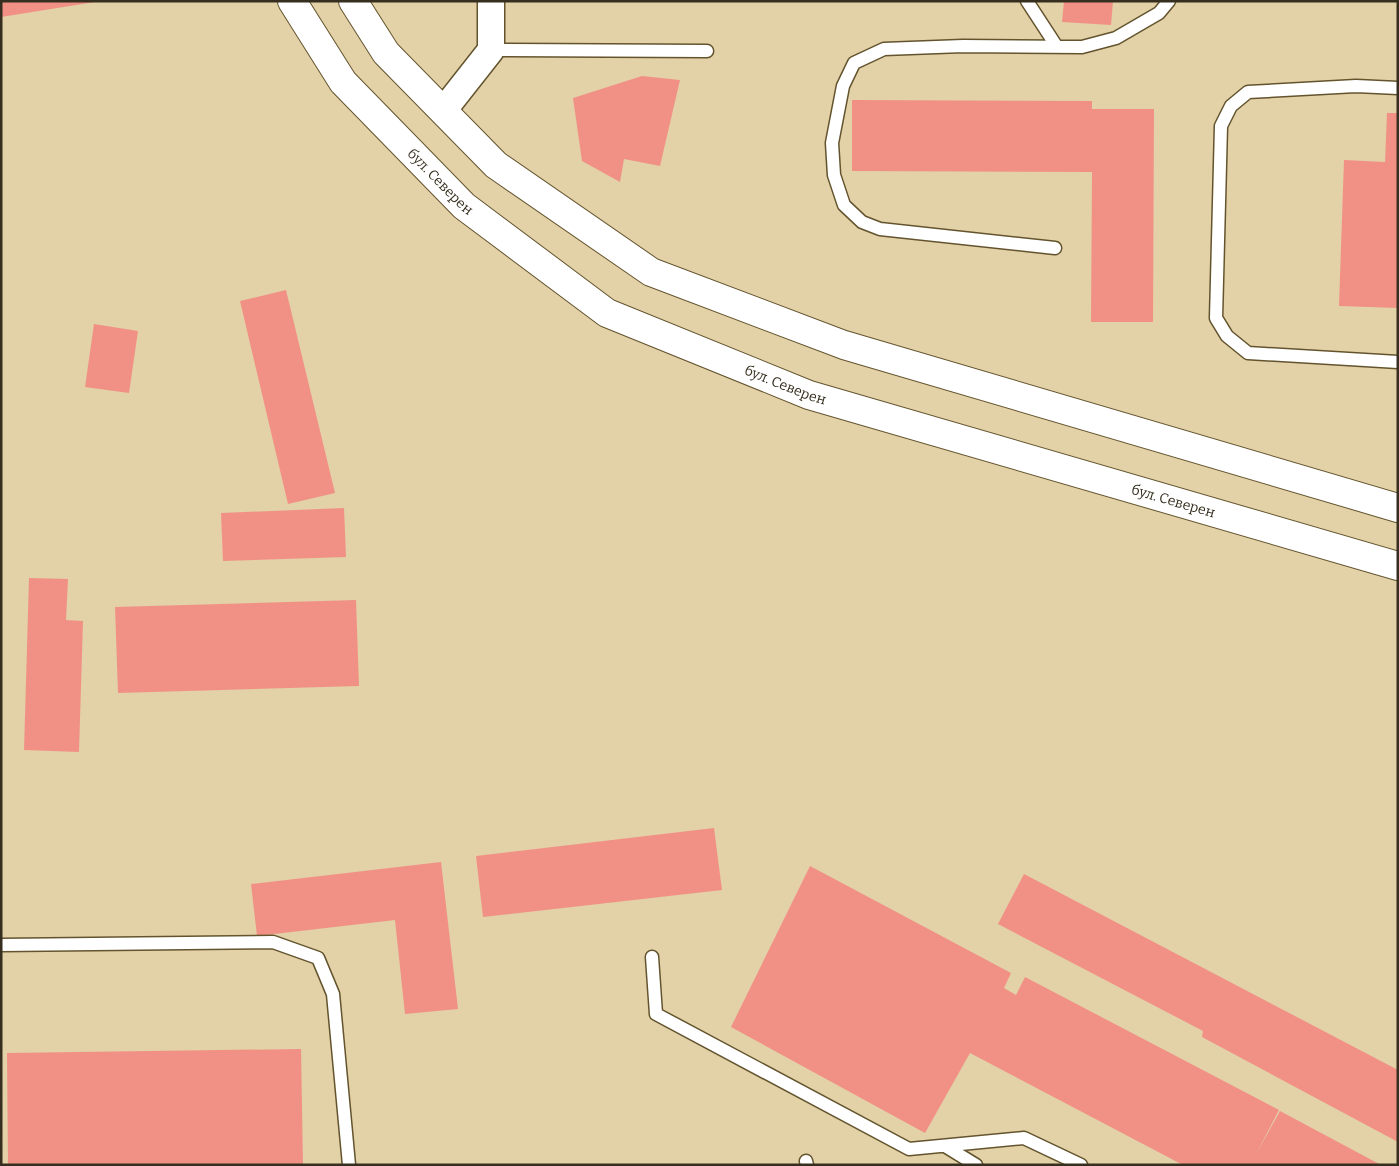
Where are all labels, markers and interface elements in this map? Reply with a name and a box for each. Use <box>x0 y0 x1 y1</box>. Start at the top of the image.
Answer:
street label: бул. Северен <box>404 145 476 219</box>
street label: бул. Северен <box>742 362 828 409</box>
street label: бул. Северен <box>1129 481 1217 521</box>

